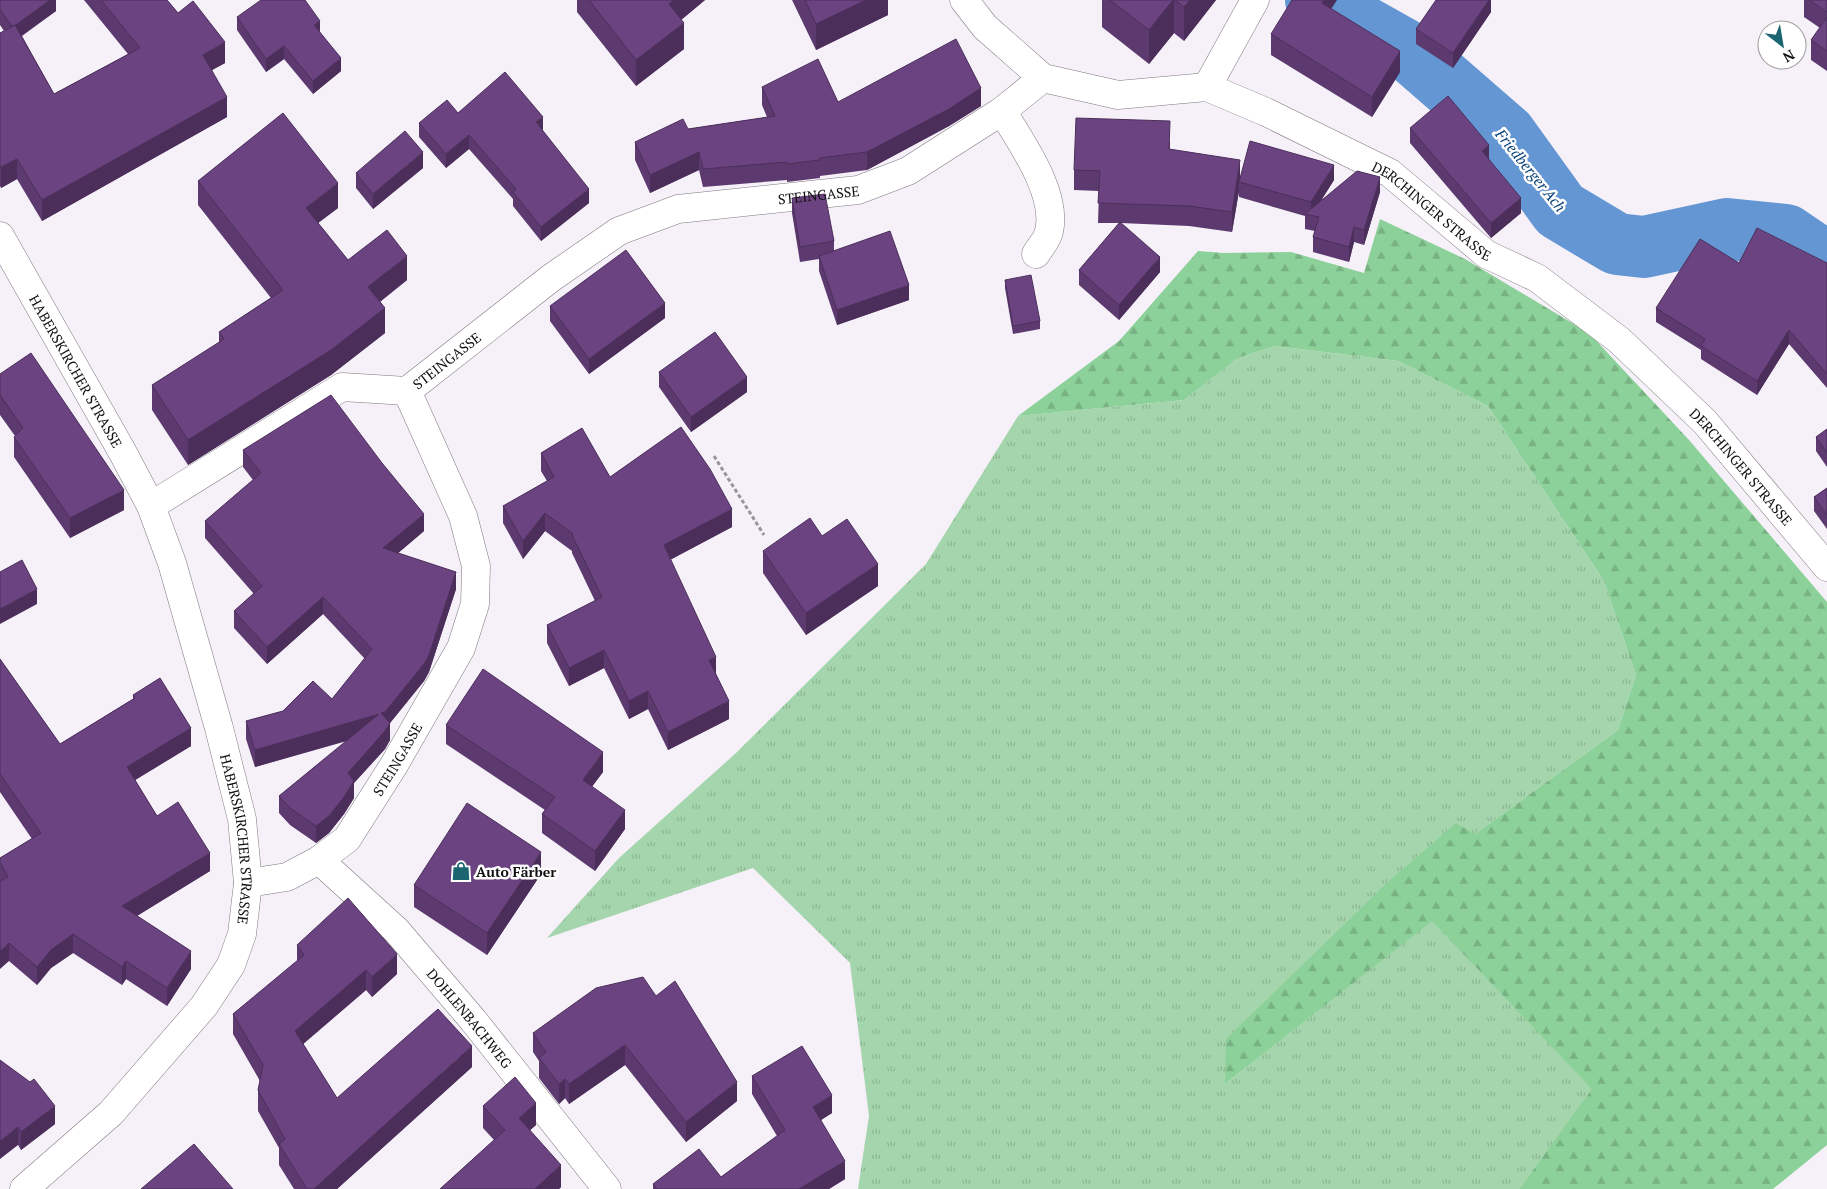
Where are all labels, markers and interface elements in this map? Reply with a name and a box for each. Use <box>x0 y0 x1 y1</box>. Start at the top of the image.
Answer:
north arrow <box>1757 20 1807 70</box>
text: N <box>1779 46 1798 68</box>
water label: Friedberger Ach <box>1491 124 1571 215</box>
street label: DERCHINGER STRASSE <box>1369 156 1494 265</box>
street label: STEINGASSE <box>777 180 860 208</box>
street label: HABERSKIRCHER STRASSE <box>26 291 127 451</box>
street label: STEINGASSE <box>408 327 484 393</box>
street label: DERCHINGER STRASSE <box>1686 403 1797 529</box>
street label: STEINGASSE <box>368 719 426 799</box>
street label: HABERSKIRCHER STRASSE <box>216 752 257 926</box>
shop icon: Auto Färber <box>450 860 472 882</box>
place label: Auto Färber <box>476 862 556 881</box>
street label: DOHLENBACHWEG <box>423 964 517 1072</box>

